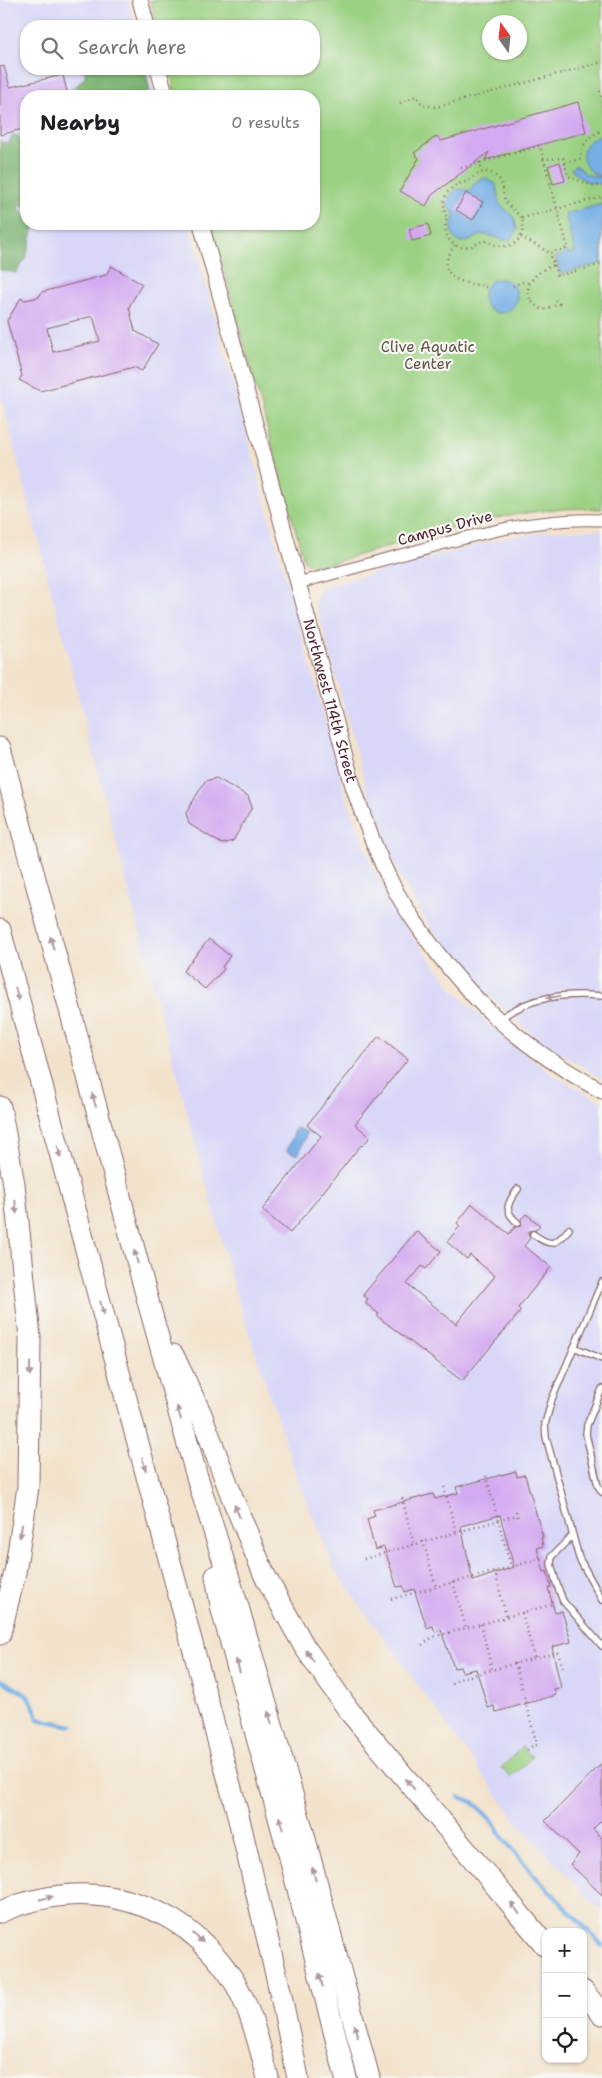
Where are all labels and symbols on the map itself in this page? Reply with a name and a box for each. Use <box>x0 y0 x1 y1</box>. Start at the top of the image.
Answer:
north arrow <box>482 15 527 60</box>
park label: Clive Aquatic Center <box>381 337 475 374</box>
street label: Campus Drive <box>395 506 495 550</box>
street label: Northwest 114th Street <box>298 617 362 785</box>
one-way arrow <box>48 935 56 950</box>
one-way arrow <box>13 986 21 1001</box>
one-way arrow <box>545 993 561 1001</box>
one-way arrow <box>90 1092 98 1107</box>
one-way arrow <box>56 1143 64 1158</box>
one-way arrow <box>12 1200 20 1216</box>
one-way arrow <box>132 1249 140 1264</box>
one-way arrow <box>98 1300 106 1315</box>
one-way arrow <box>25 1361 33 1377</box>
one-way arrow <box>175 1406 183 1421</box>
one-way arrow <box>140 1457 148 1472</box>
one-way arrow <box>233 1504 241 1518</box>
one-way arrow <box>17 1523 25 1539</box>
one-way arrow <box>305 1649 315 1663</box>
one-way arrow <box>233 1658 241 1673</box>
one-way arrow <box>265 1710 273 1725</box>
one-way arrow <box>405 1777 416 1790</box>
one-way arrow <box>276 1815 284 1830</box>
one-way arrow <box>310 1866 318 1882</box>
one-way arrow <box>39 1894 54 1902</box>
one-way arrow <box>509 1902 520 1915</box>
one-way arrow <box>191 1933 204 1944</box>
one-way arrow <box>317 1972 325 1987</box>
one-way arrow <box>352 2023 360 2038</box>

